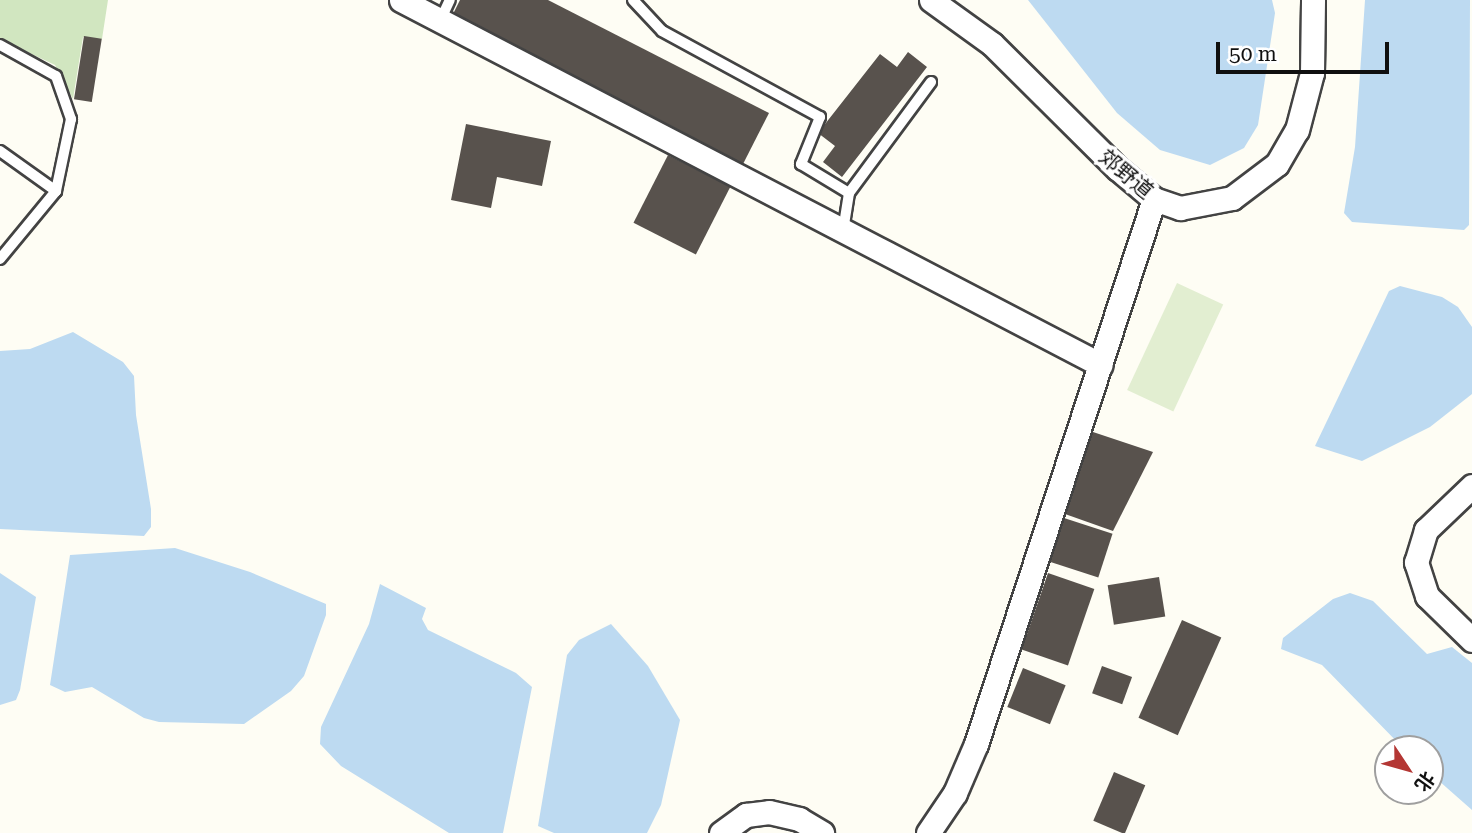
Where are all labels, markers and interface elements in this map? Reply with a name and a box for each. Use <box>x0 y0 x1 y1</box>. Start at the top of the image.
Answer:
scale bar <box>1220 28 1393 72</box>
text: 50 m <box>1229 42 1277 66</box>
street label: 郊野道 <box>1094 144 1158 204</box>
north arrow <box>1374 735 1444 805</box>
text: 北 <box>1410 767 1440 796</box>

